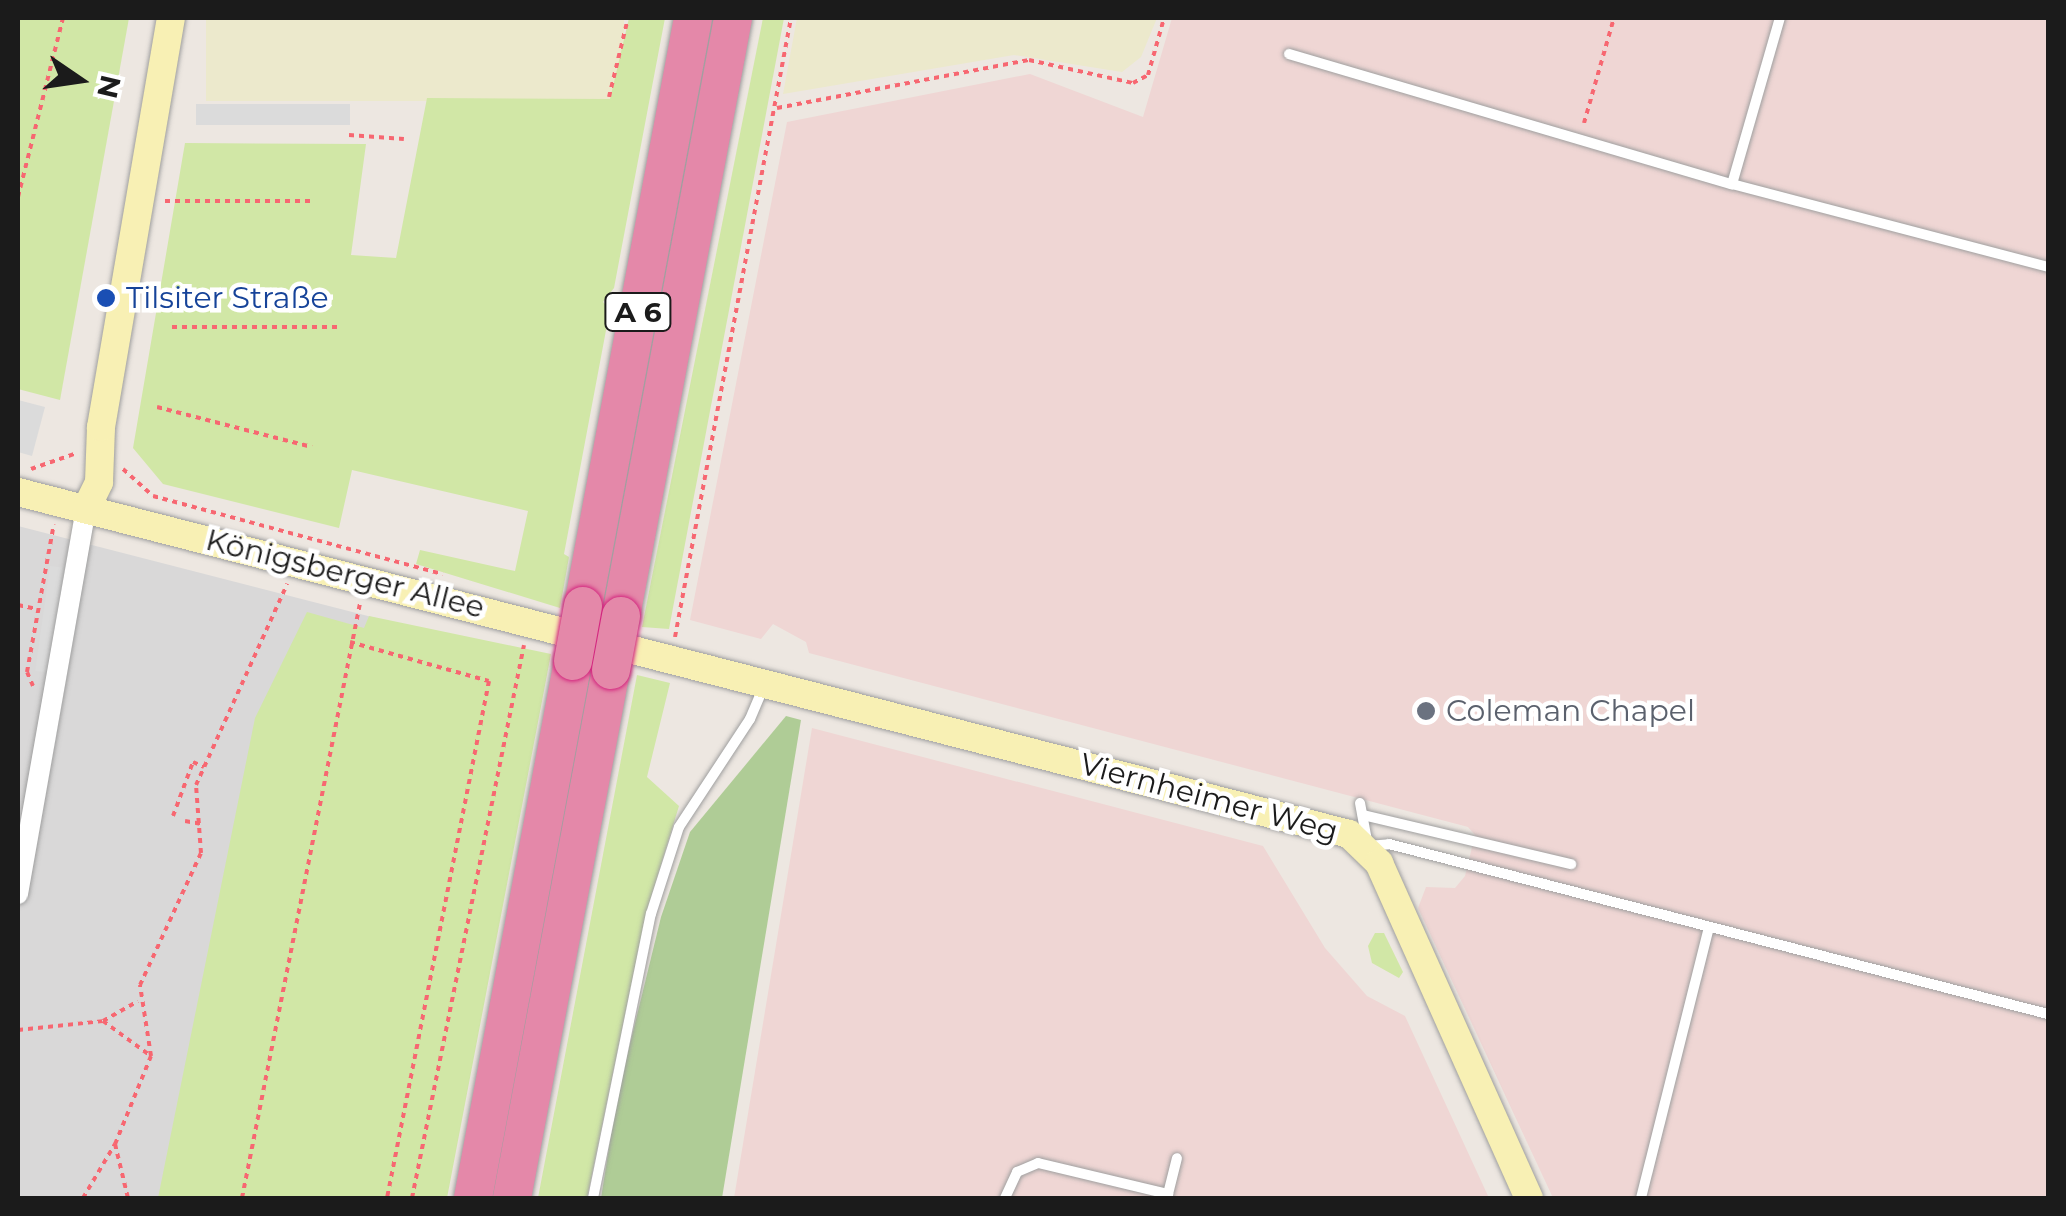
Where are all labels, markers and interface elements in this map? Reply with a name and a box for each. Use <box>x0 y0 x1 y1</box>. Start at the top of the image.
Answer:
north arrow <box>30 30 130 130</box>
text: N <box>90 72 128 102</box>
place label: Tilsiter Straße <box>126 280 329 316</box>
marker: Tilsiter Straße <box>95 287 117 309</box>
road number: A 6 <box>603 289 673 335</box>
street label: Königsberger Allee <box>202 522 488 626</box>
place label: Coleman Chapel <box>1446 693 1695 729</box>
marker: Coleman Chapel <box>1415 700 1437 722</box>
street label: Viernheimer Weg <box>1076 746 1342 850</box>

